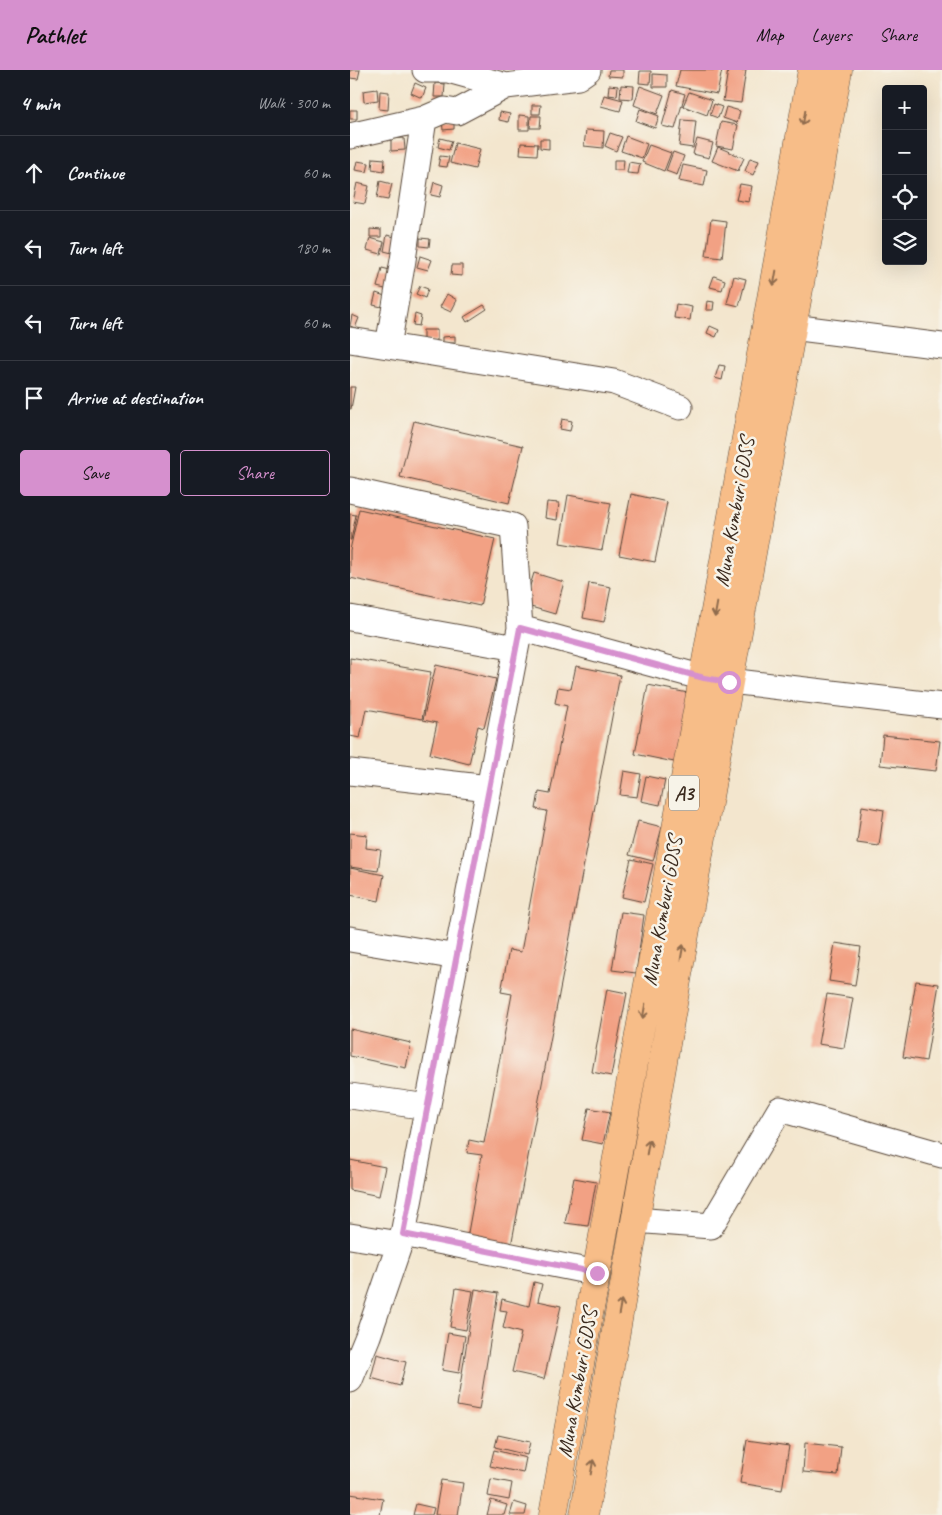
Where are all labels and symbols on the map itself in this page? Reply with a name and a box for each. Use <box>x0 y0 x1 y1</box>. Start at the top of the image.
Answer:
one-way arrow <box>798 110 808 126</box>
one-way arrow <box>770 270 780 286</box>
street label: Muna Kumburi GDSS <box>708 432 761 589</box>
one-way arrow <box>711 602 721 618</box>
route start <box>718 671 741 694</box>
road number: A3 <box>669 776 699 810</box>
street label: Muna Kumburi GDSS <box>636 831 689 988</box>
one-way arrow <box>677 945 687 961</box>
one-way arrow <box>639 1003 649 1019</box>
one-way arrow <box>643 1139 653 1155</box>
route end <box>586 1262 609 1285</box>
one-way arrow <box>616 1299 625 1315</box>
street label: Muna Kumburi GDSS <box>551 1303 604 1460</box>
one-way arrow <box>587 1459 597 1475</box>

